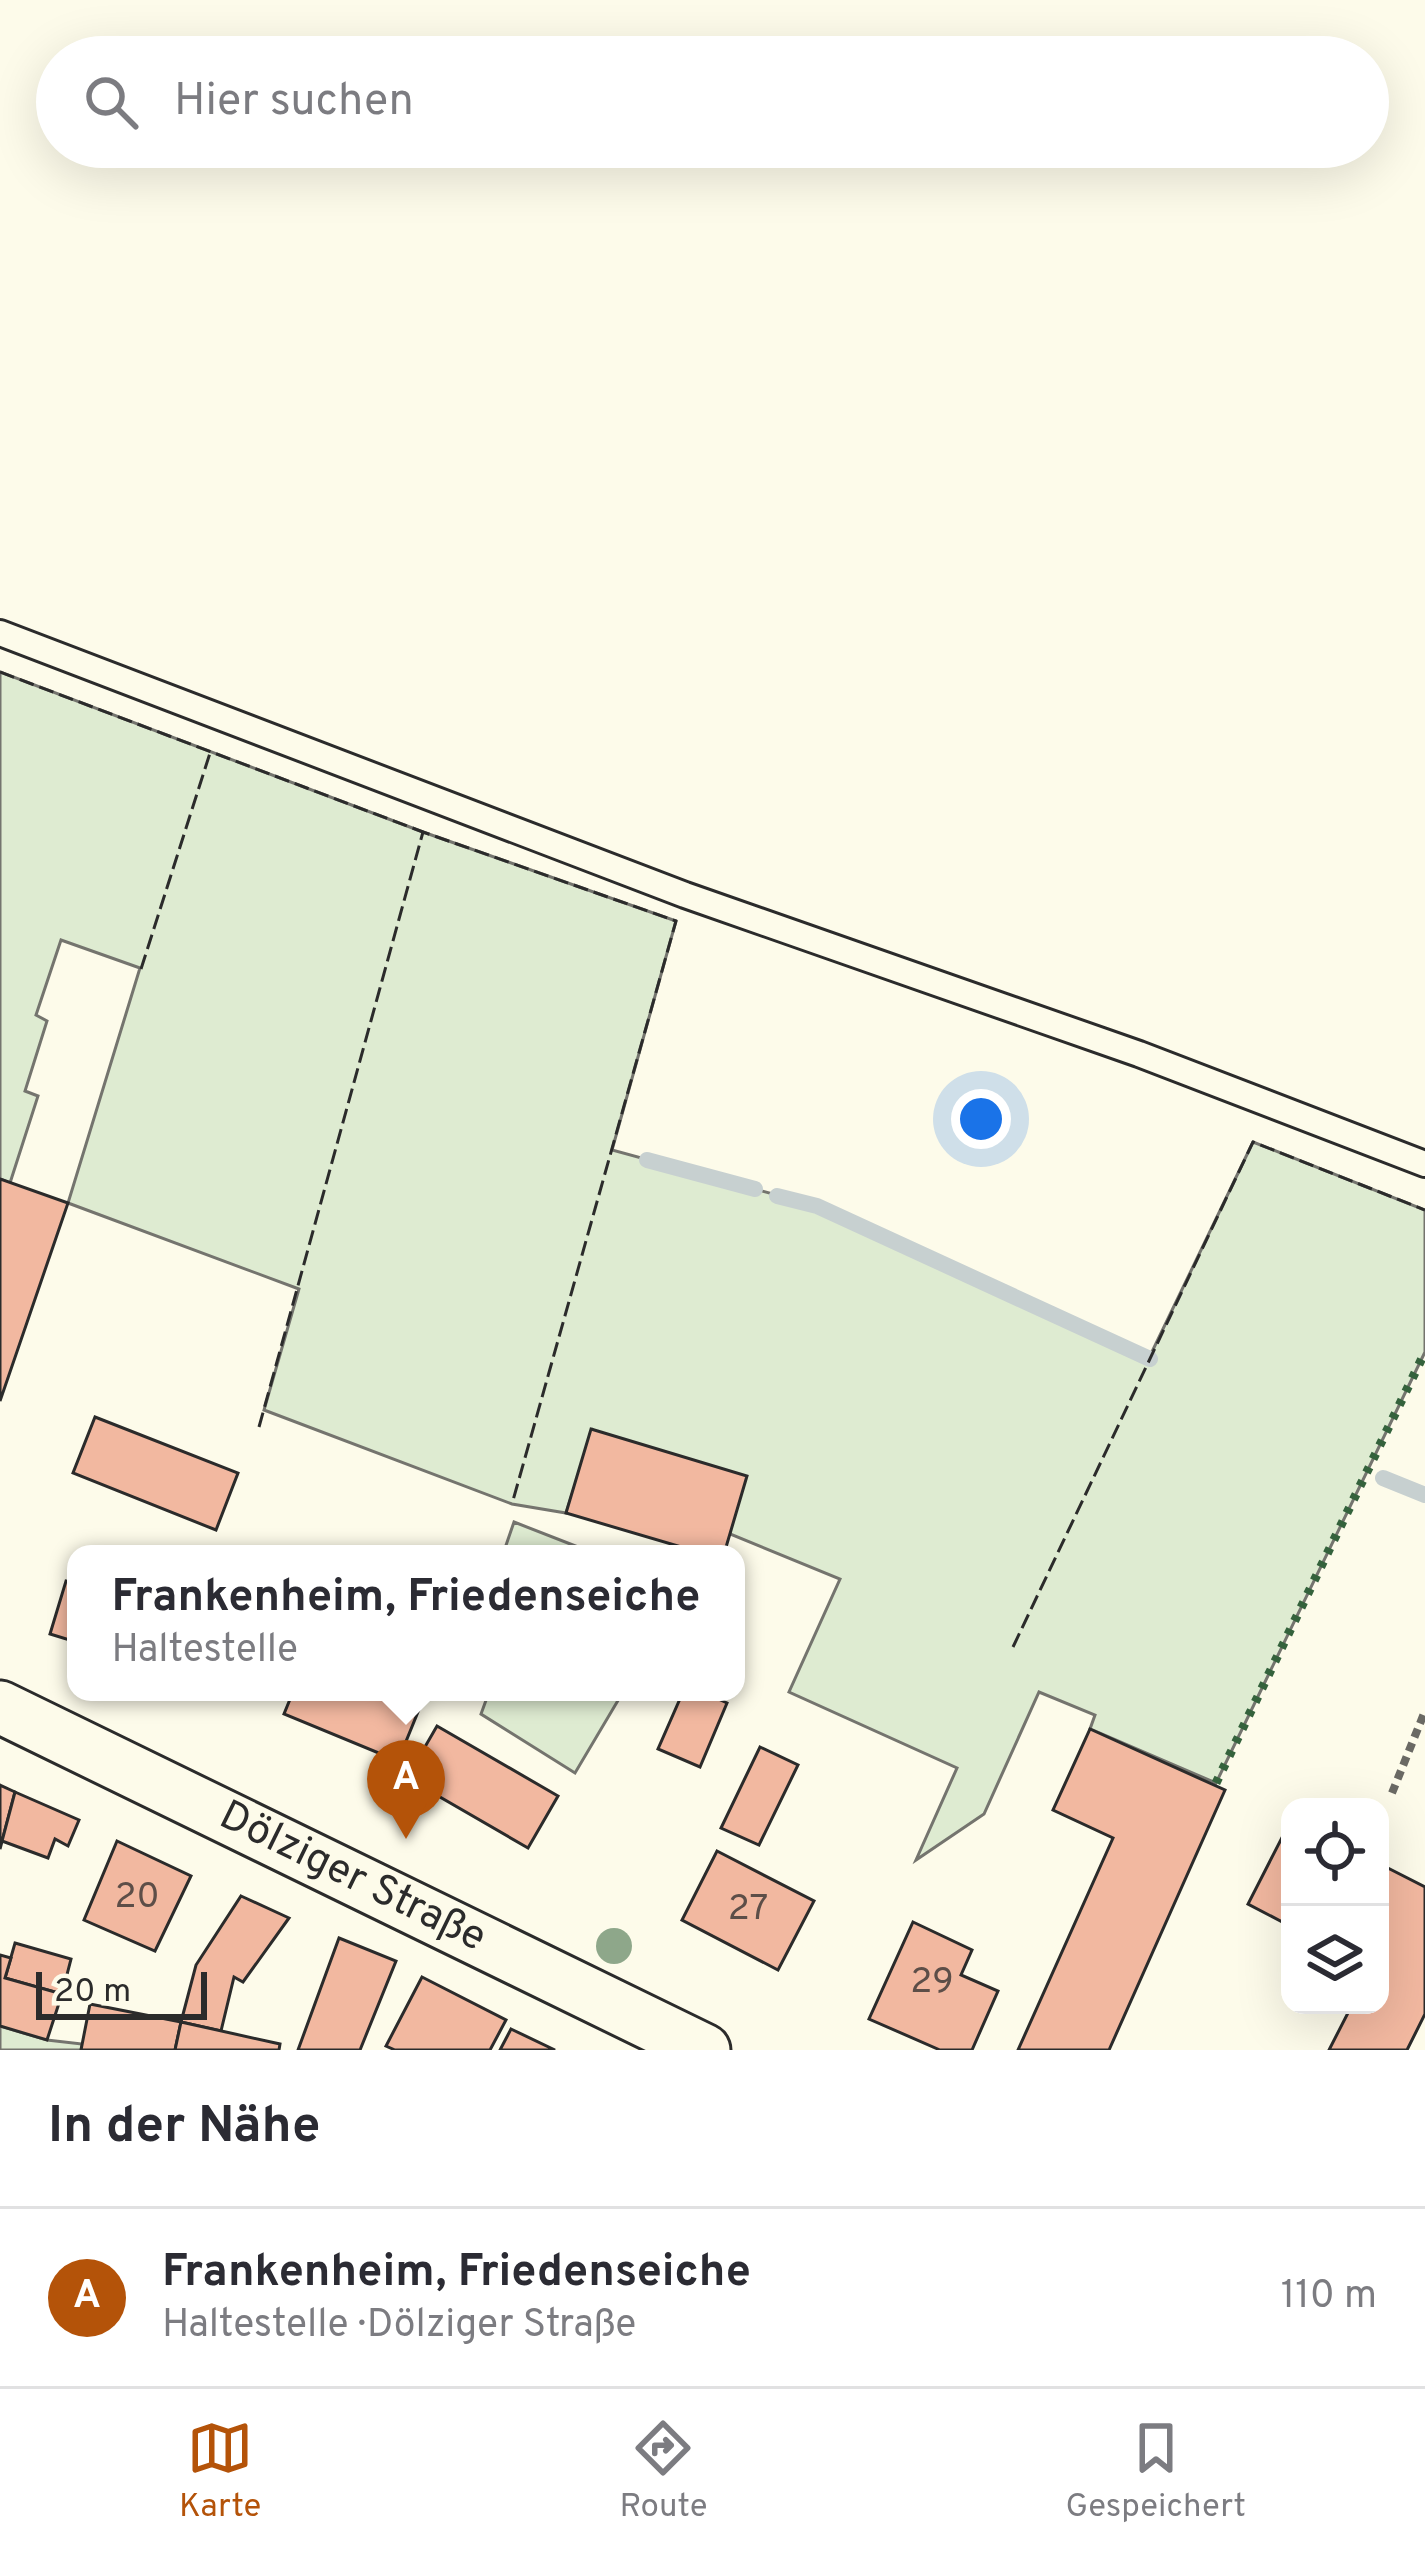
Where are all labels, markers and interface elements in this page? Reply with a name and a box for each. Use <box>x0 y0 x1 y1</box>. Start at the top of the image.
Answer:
search box <box>36 36 1389 168</box>
icon: search <box>78 69 144 135</box>
text: Hier suchen <box>174 74 414 131</box>
your location <box>951 1089 1011 1149</box>
popup <box>67 1545 745 1701</box>
text: Frankenheim, Friedenseiche <box>112 1570 700 1627</box>
text: Haltestelle <box>112 1627 298 1676</box>
pin: A <box>367 1740 445 1839</box>
street label: Dölziger Straße <box>210 1791 494 1965</box>
map controls <box>1281 1798 1389 2014</box>
button: locate <box>1281 1798 1389 1906</box>
house number: 20 <box>114 1875 160 1921</box>
house number: 27 <box>728 1887 768 1933</box>
button: layers <box>1281 1906 1389 2014</box>
house number: 29 <box>910 1960 954 2006</box>
scale bar <box>36 1966 207 2019</box>
text: 20 m <box>54 1972 131 2014</box>
text: In der Nähe <box>48 2096 320 2161</box>
text: Frankenheim, Friedenseiche <box>162 2245 751 2302</box>
text: A <box>73 2273 101 2322</box>
text: 110 m <box>1281 2273 1377 2322</box>
text: Haltestelle · Dölziger Straße <box>162 2302 636 2351</box>
tab: Karte <box>179 2415 261 2529</box>
tab: Route <box>619 2415 707 2529</box>
tab: Gespeichert <box>1066 2415 1246 2529</box>

